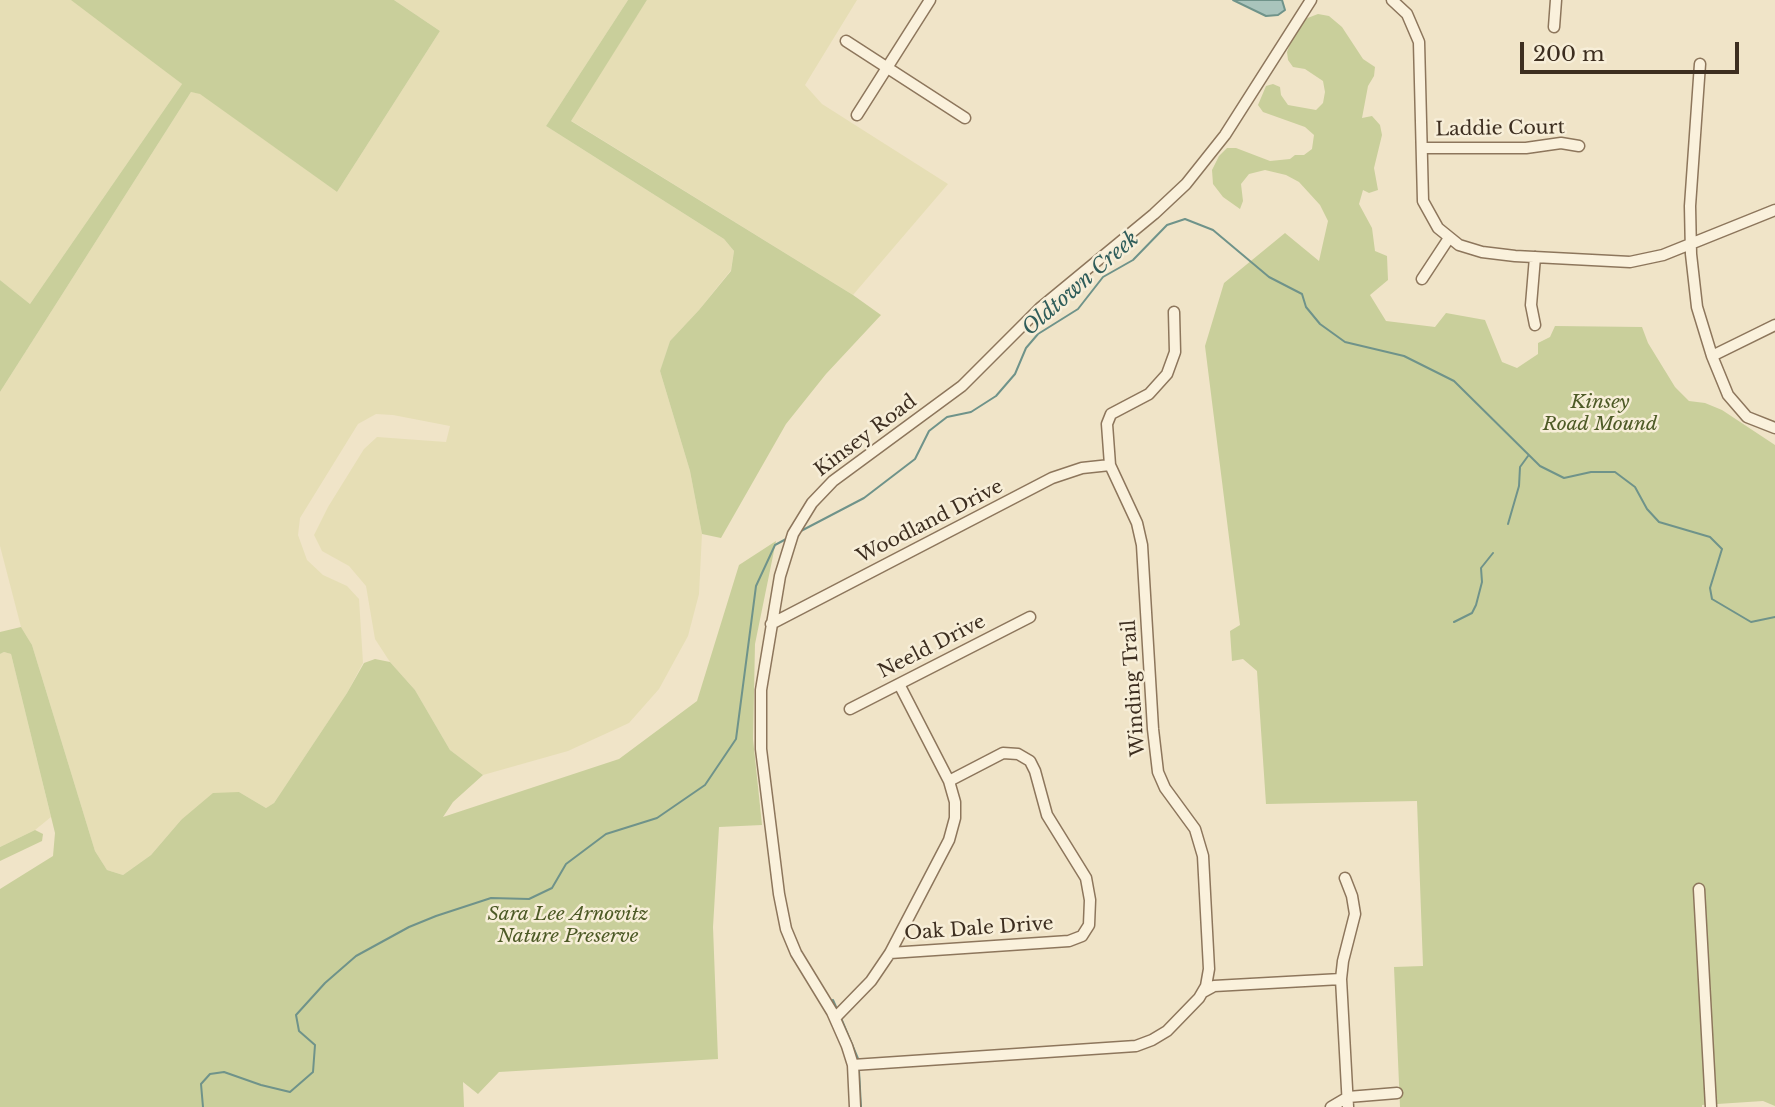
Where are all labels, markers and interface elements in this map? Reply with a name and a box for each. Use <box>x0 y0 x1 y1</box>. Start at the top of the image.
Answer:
scale bar <box>1523 28 1742 72</box>
text: 200 m <box>1533 41 1604 67</box>
street label: Laddie Court <box>1435 116 1565 142</box>
water label: Oldtown Creek <box>1018 227 1144 341</box>
street label: Kinsey Road <box>811 390 921 482</box>
park label: Kinsey Road Mound <box>1543 392 1657 436</box>
street label: Woodland Drive <box>853 475 1007 569</box>
street label: Neeld Drive <box>875 610 989 684</box>
street label: Winding Trail <box>1118 619 1150 757</box>
park label: Sara Lee Arnovitz Nature Preserve <box>488 904 648 948</box>
street label: Oak Dale Drive <box>904 912 1054 946</box>

